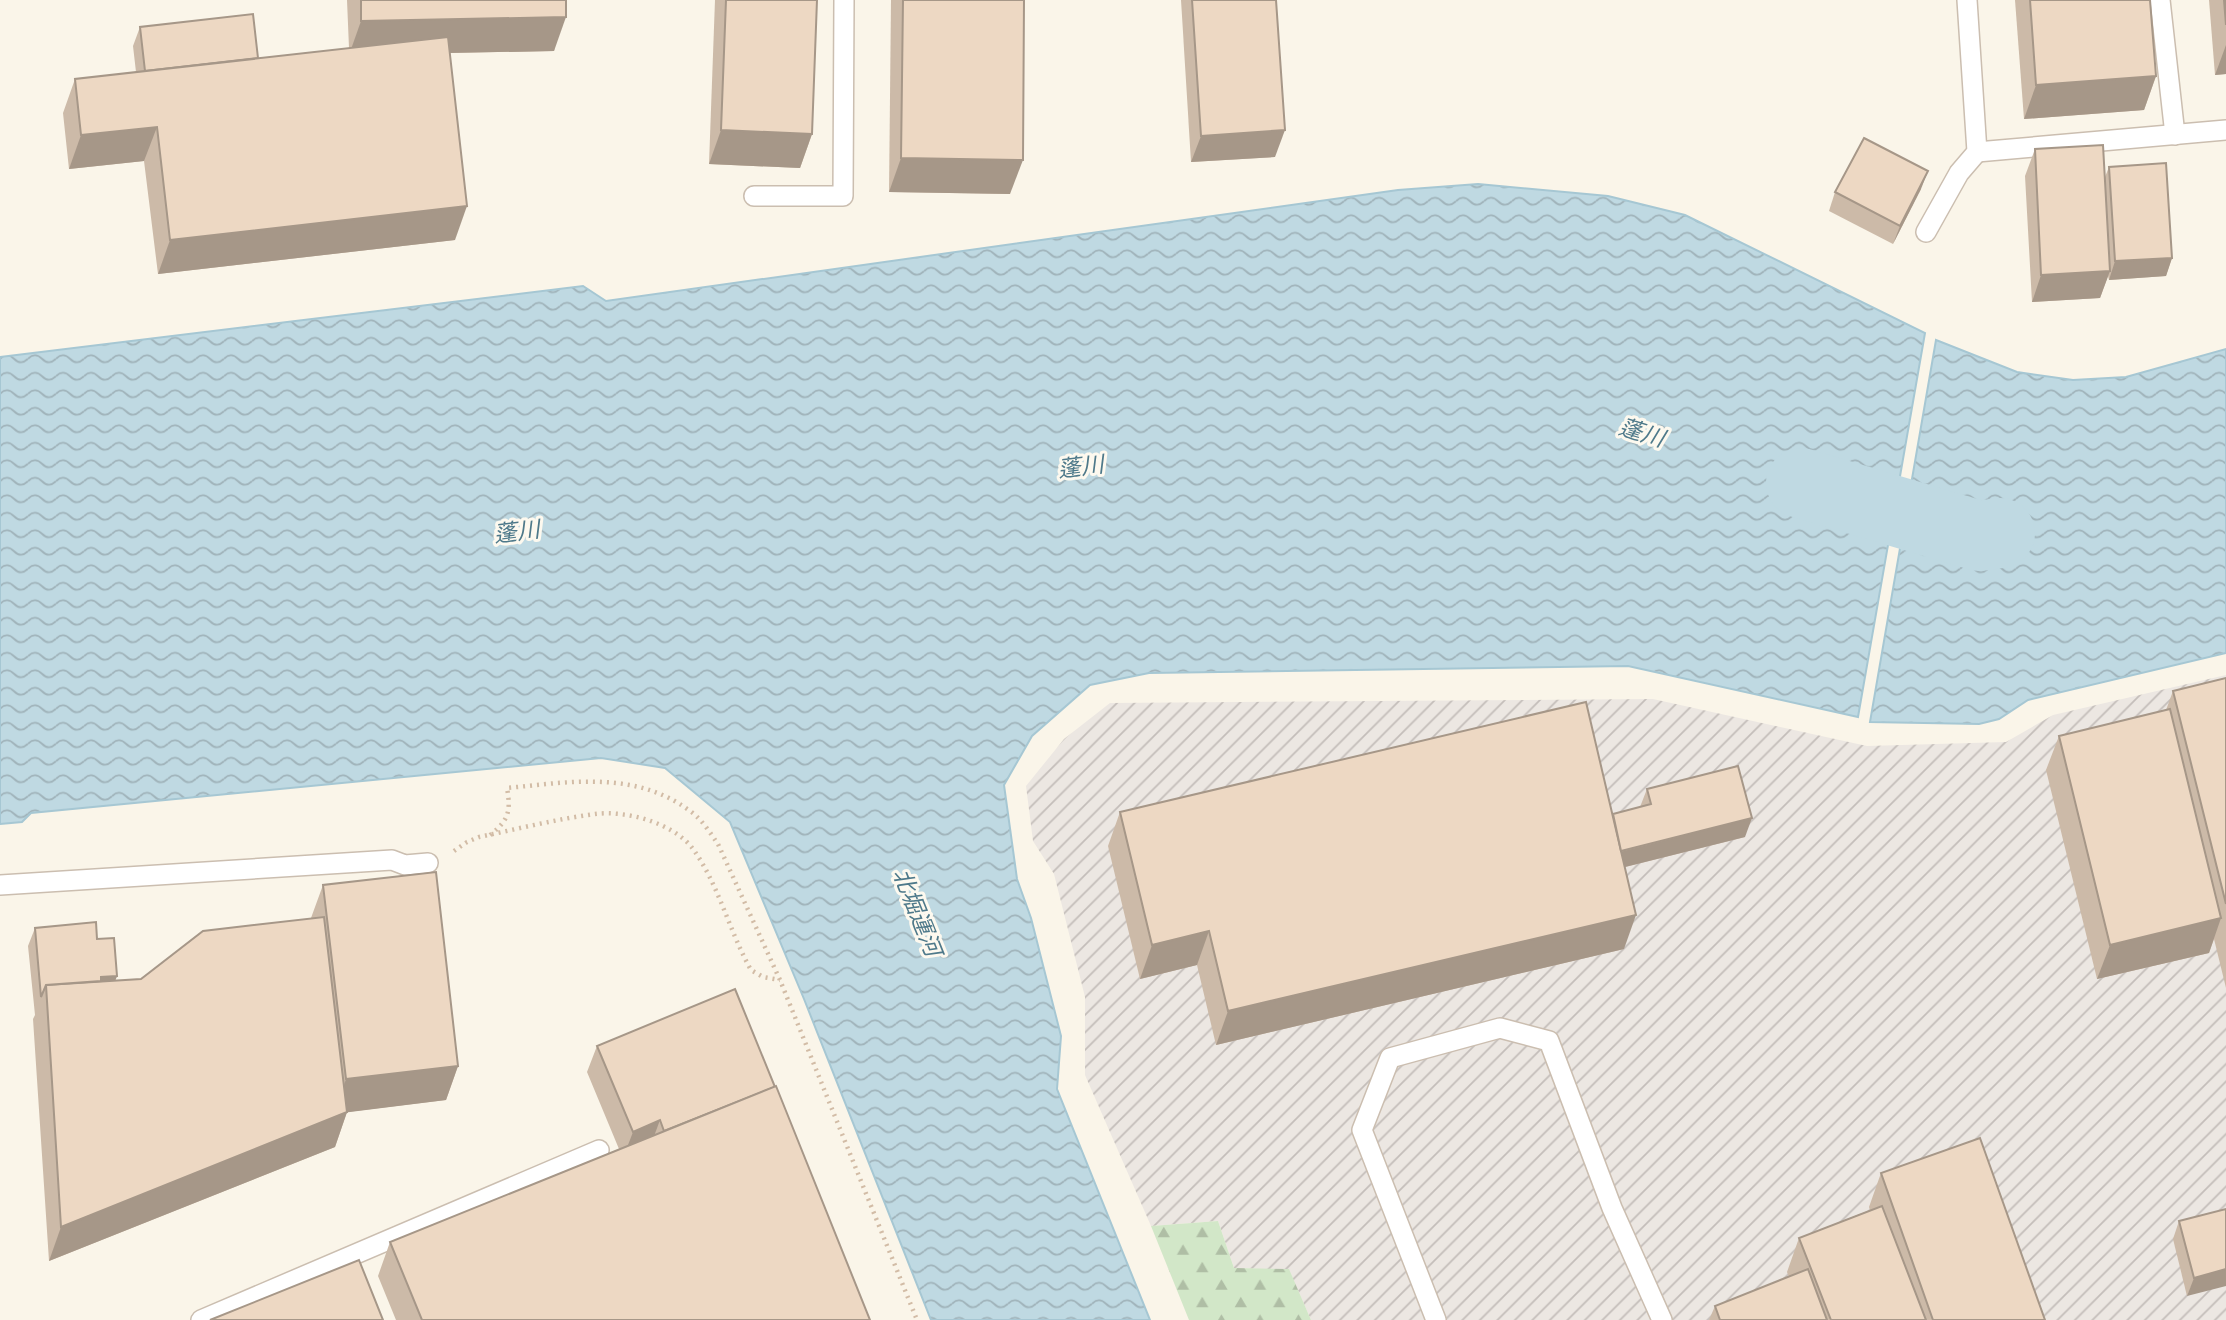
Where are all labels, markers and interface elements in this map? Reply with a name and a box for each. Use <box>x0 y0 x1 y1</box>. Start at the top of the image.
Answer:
water label: 蓬川 <box>1615 414 1670 456</box>
water label: 蓬川 <box>1056 451 1109 486</box>
water label: 蓬川 <box>492 516 545 551</box>
water label: 北堀運河 <box>884 865 947 965</box>

